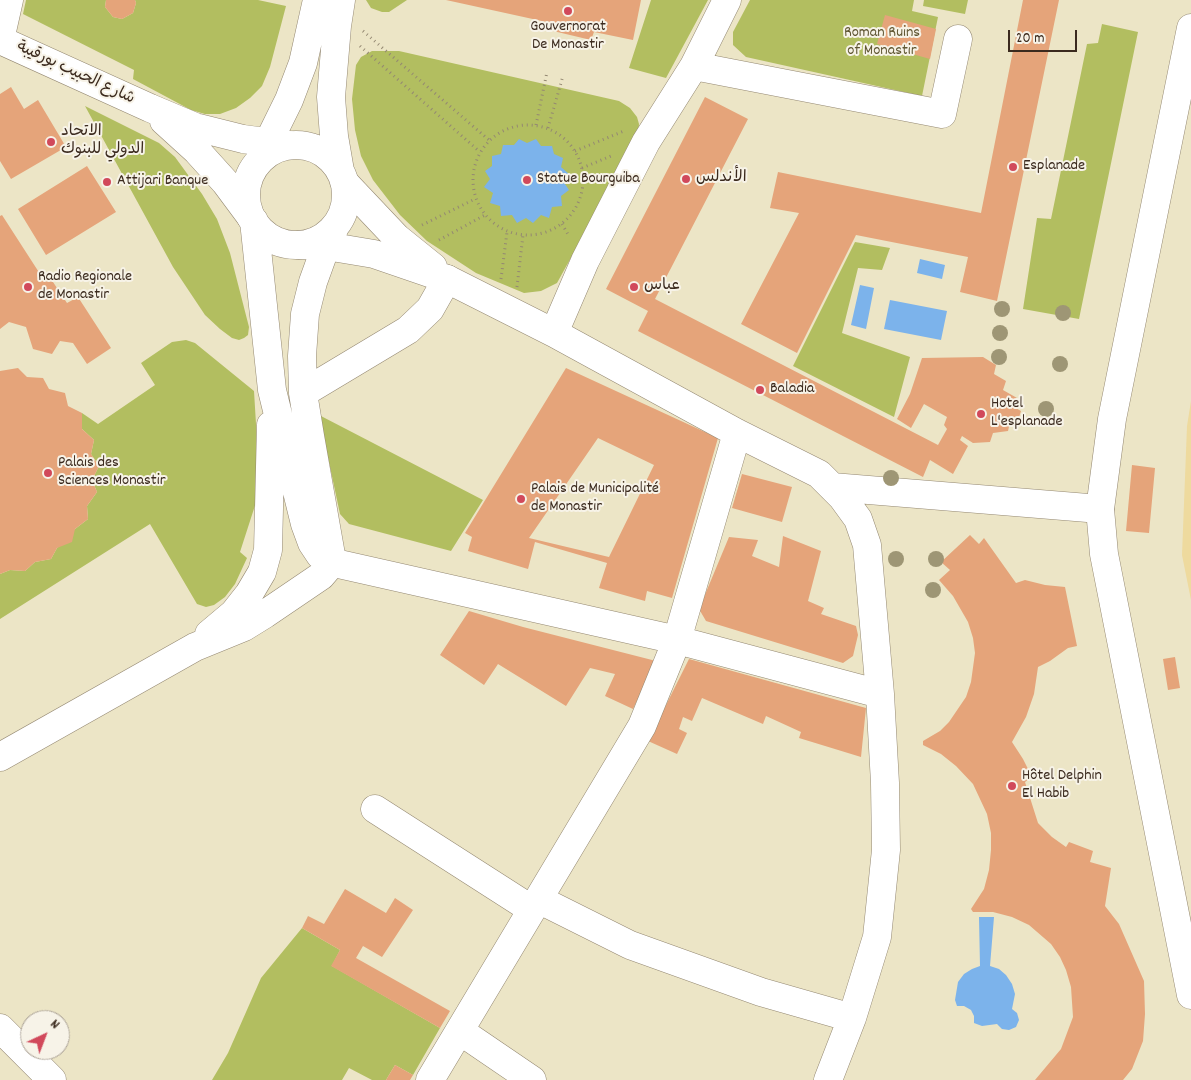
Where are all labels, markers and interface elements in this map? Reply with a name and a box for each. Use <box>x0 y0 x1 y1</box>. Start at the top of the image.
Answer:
marker: Gouvernorat De Monastir <box>562 5 574 17</box>
place label: Gouvernorat De Monastir <box>530 18 606 56</box>
scale bar <box>1011 20 1080 52</box>
park label: Roman Ruins of Monastir <box>844 24 920 62</box>
text: 20 m <box>1016 28 1044 50</box>
street label: شارع الحبيب بورقيبة <box>13 38 137 110</box>
place label: الاتحاد الدولي للبنوك <box>61 123 144 161</box>
marker: الاتحاد الدولي للبنوك <box>45 136 57 148</box>
place label: Esplanade <box>1023 157 1085 177</box>
marker: Esplanade <box>1007 161 1019 173</box>
place label: الأندلس <box>696 169 747 189</box>
place label: Statue Bourguiba <box>537 170 640 190</box>
place label: Attijari Banque <box>117 172 208 192</box>
marker: الأندلس <box>680 173 692 185</box>
marker: Statue Bourguiba <box>521 174 533 186</box>
marker: Attijari Banque <box>101 176 113 188</box>
place label: Radio Regionale de Monastir <box>38 268 132 306</box>
place label: عباس <box>644 277 680 297</box>
marker: Radio Regionale de Monastir <box>22 281 34 293</box>
marker: عباس <box>628 281 640 293</box>
place label: Baladia <box>770 380 814 400</box>
marker: Baladia <box>754 384 766 396</box>
place label: Hotel L'esplanade <box>991 395 1063 433</box>
marker: Hotel L'esplanade <box>975 408 987 420</box>
place label: Palais des Sciences Monastir <box>58 454 166 492</box>
marker: Palais des Sciences Monastir <box>42 467 54 479</box>
place label: Palais de Municipalité de Monastir <box>531 480 659 518</box>
marker: Palais de Municipalité de Monastir <box>515 493 527 505</box>
place label: Hôtel Delphin El Habib <box>1022 767 1102 805</box>
marker: Hôtel Delphin El Habib <box>1006 780 1018 792</box>
north arrow <box>20 1010 70 1060</box>
text: N <box>45 1015 64 1034</box>

